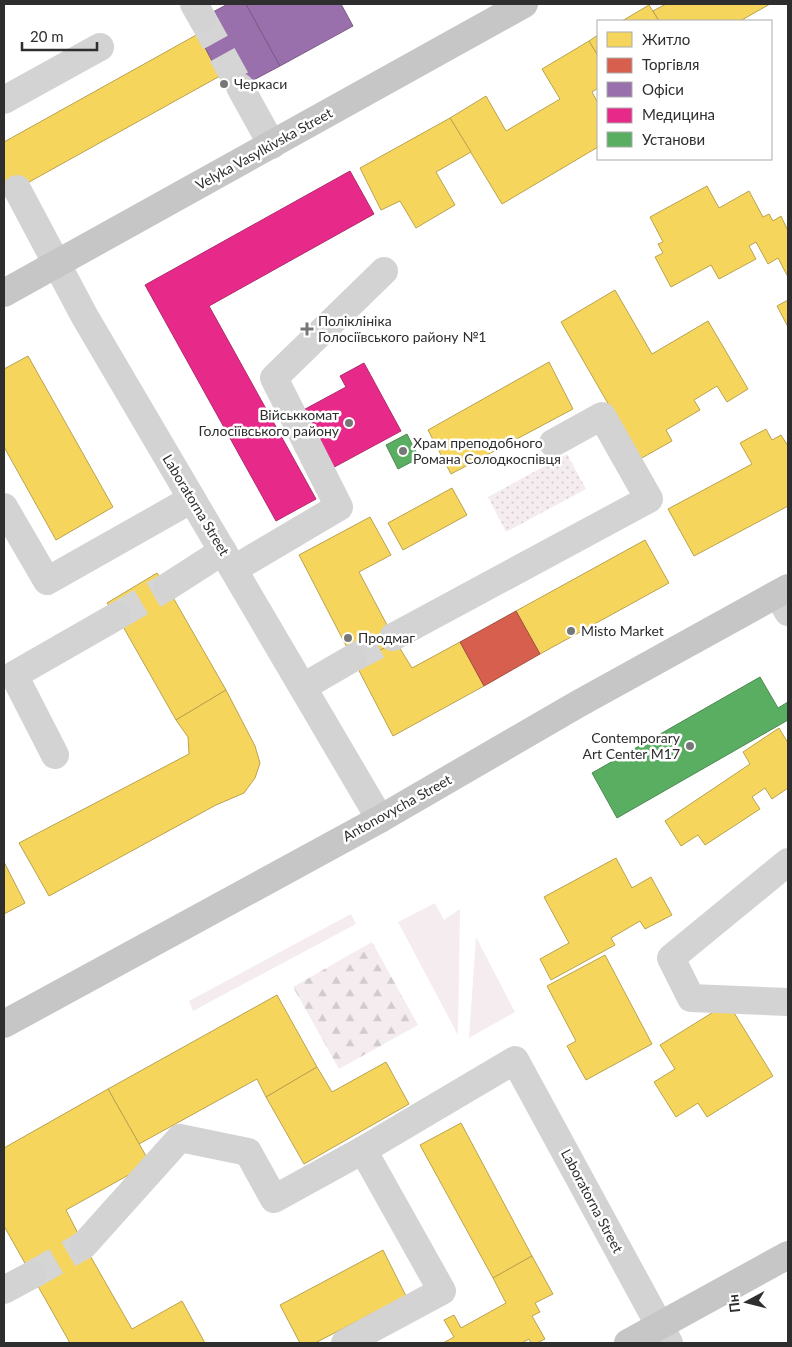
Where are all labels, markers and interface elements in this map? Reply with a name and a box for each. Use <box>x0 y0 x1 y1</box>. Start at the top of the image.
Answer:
scale bar <box>22 20 98 52</box>
legend <box>597 20 772 160</box>
text: 20 m <box>30 27 64 45</box>
text: Житло <box>642 30 690 48</box>
text: Торгівля <box>642 55 699 73</box>
place label: Черкаси <box>234 75 287 92</box>
marker: Черкаси <box>218 78 230 90</box>
text: Офіси <box>642 80 684 98</box>
street label: Velyka Vasylkivska Street <box>193 104 335 193</box>
text: Медицина <box>642 105 715 123</box>
text: Установи <box>642 130 705 148</box>
place label: Поліклініка Голосіївського району №1 <box>318 312 486 345</box>
marker: Поліклініка Голосіївського району №1 <box>300 322 314 336</box>
place label: Військкомат Голосіївського району <box>198 406 340 439</box>
marker: Військкомат Голосіївського району <box>343 417 355 429</box>
place label: Храм преподобного Романа Солодкоспівця <box>413 434 561 467</box>
marker: Храм преподобного Романа Солодкоспівця <box>397 445 409 457</box>
street label: Laboratorna Street <box>160 451 233 558</box>
place label: Misto Market <box>581 622 664 639</box>
marker: Misto Market <box>565 625 577 637</box>
place label: Продмаг <box>358 629 415 646</box>
marker: Продмаг <box>342 632 354 644</box>
place label: Contemporary Art Center M17 <box>583 729 681 762</box>
marker: Contemporary Art Center M17 <box>684 740 696 752</box>
street label: Antonovycha Street <box>339 771 454 845</box>
street label: Laboratorna Street <box>558 1146 627 1256</box>
north arrow <box>722 1277 772 1327</box>
text: Пн <box>724 1294 743 1314</box>

